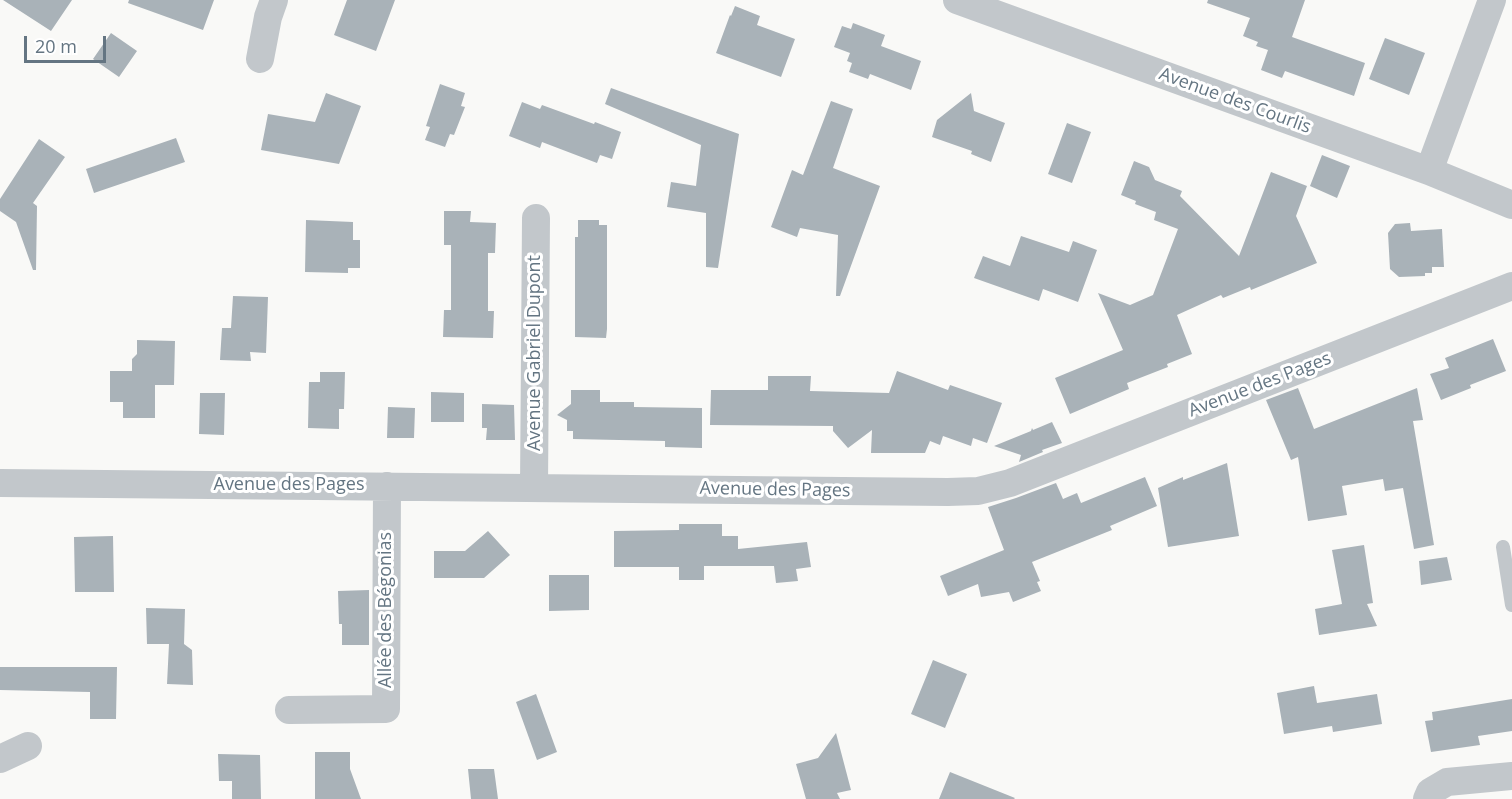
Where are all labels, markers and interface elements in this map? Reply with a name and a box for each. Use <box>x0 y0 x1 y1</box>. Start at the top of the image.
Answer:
scale bar <box>27 24 110 62</box>
text: 20 m <box>35 34 77 58</box>
street label: Avenue des Courlis <box>1156 63 1314 139</box>
street label: Avenue Gabriel Dupont <box>524 255 546 451</box>
street label: Avenue des Pages <box>1186 348 1334 422</box>
street label: Avenue des Pages <box>213 474 365 496</box>
street label: Avenue des Pages <box>699 478 851 502</box>
street label: Allée des Bégonias <box>375 532 397 688</box>

